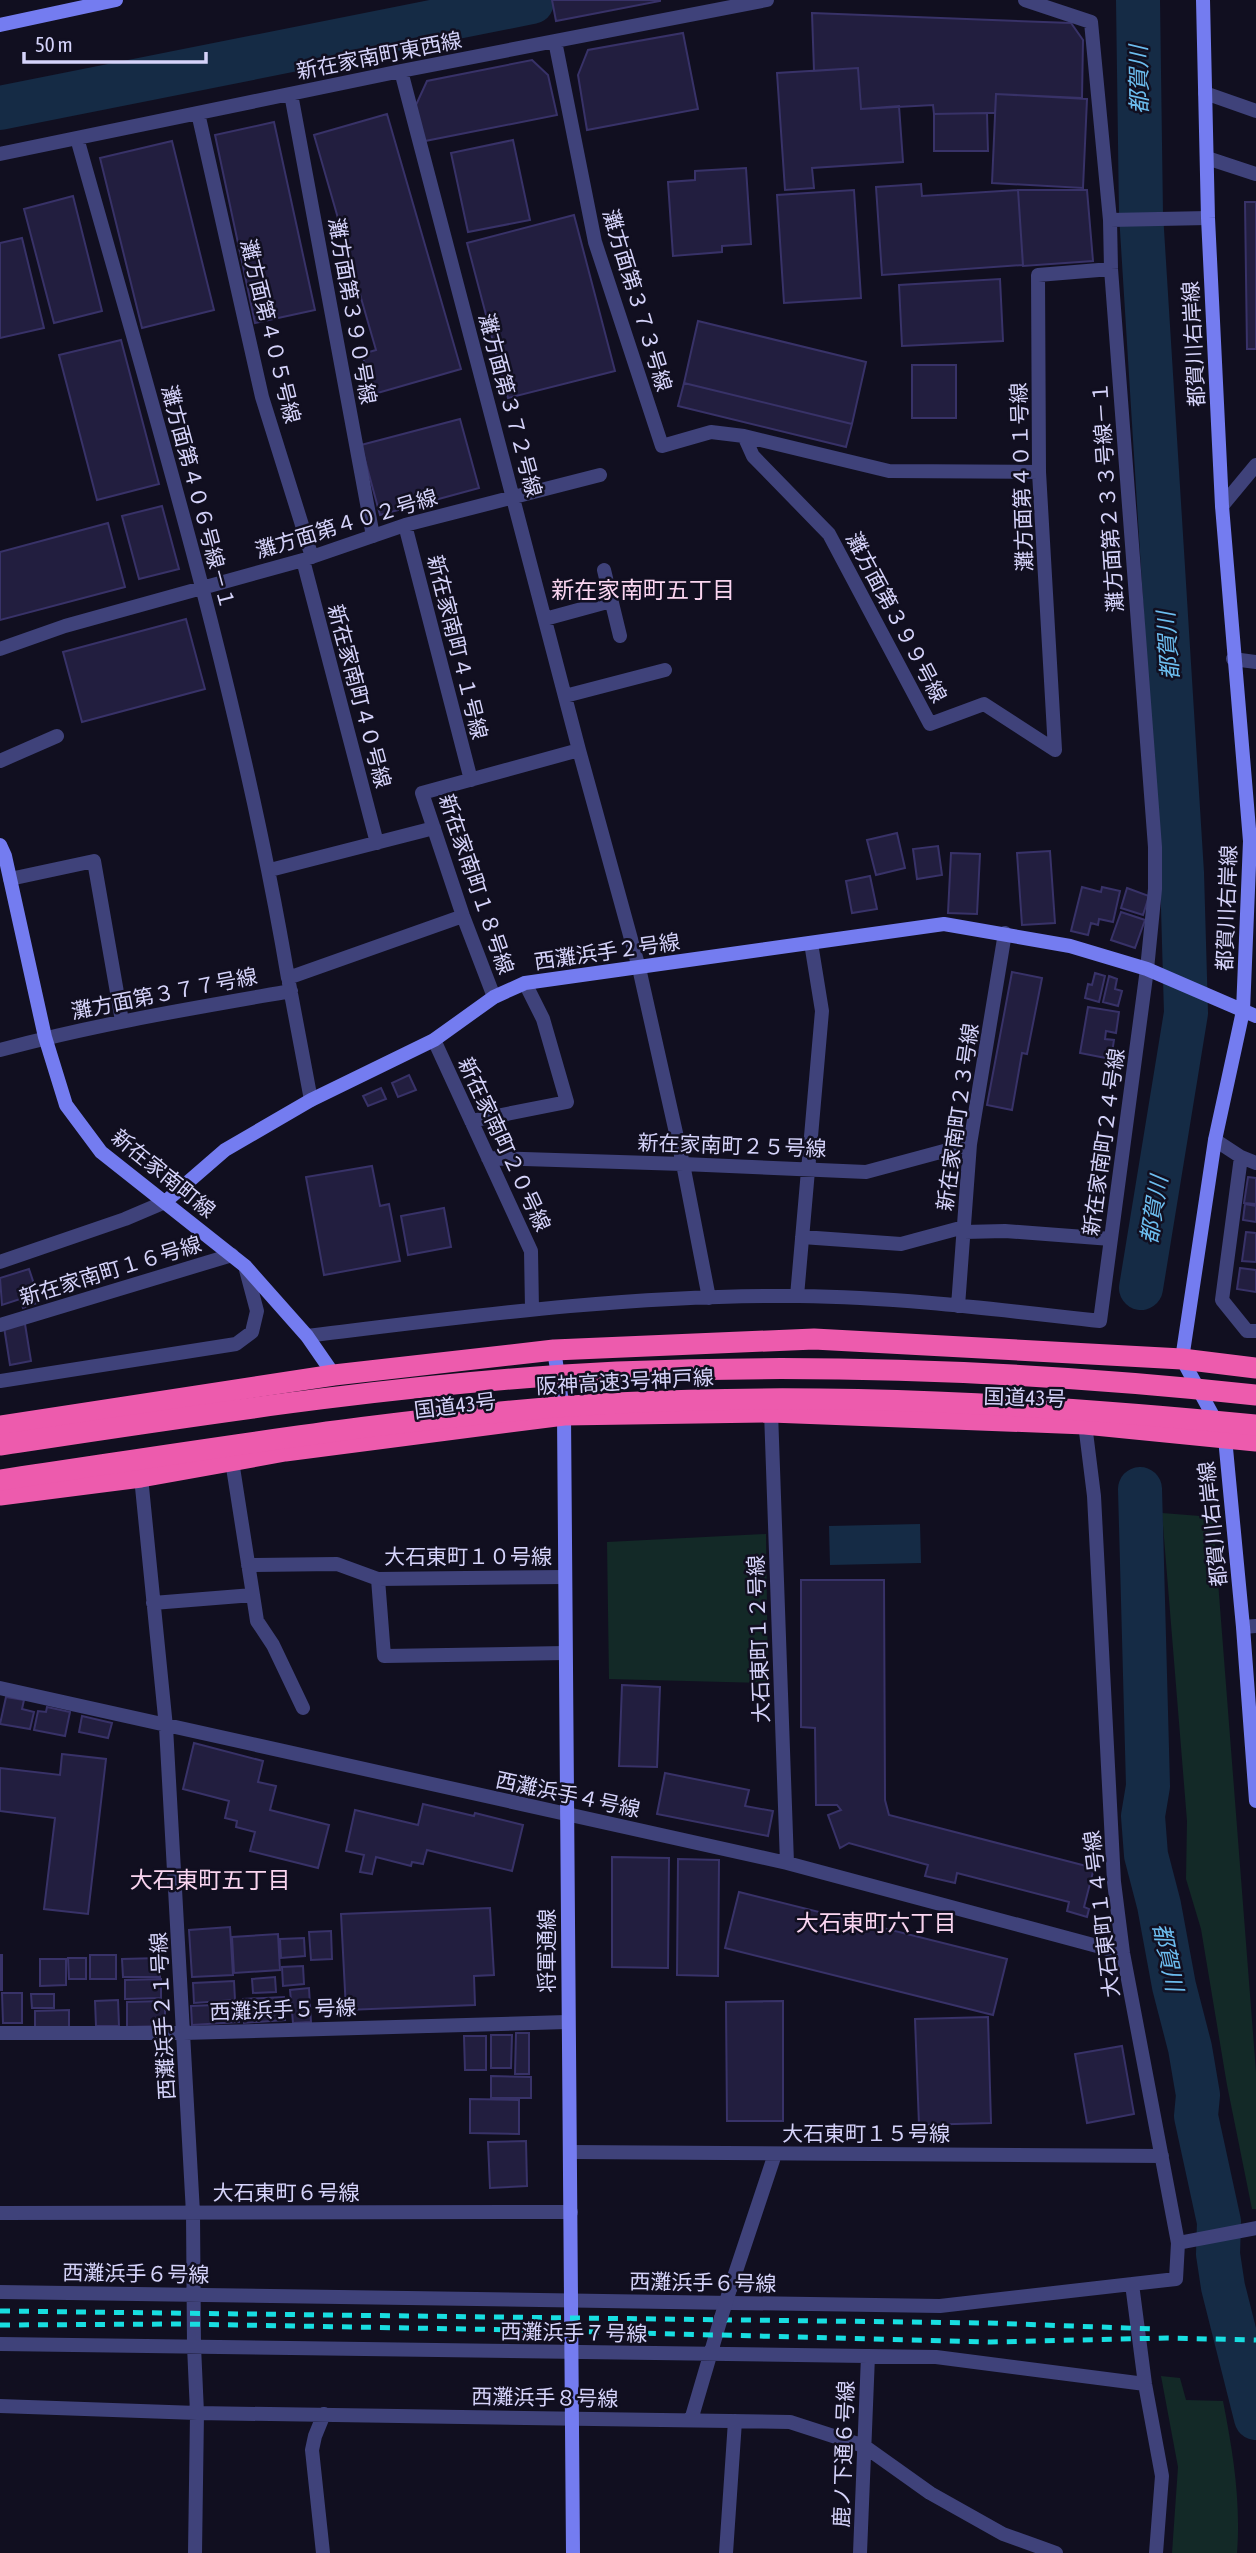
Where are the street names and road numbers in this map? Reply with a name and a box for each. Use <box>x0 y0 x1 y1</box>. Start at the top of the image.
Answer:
street label: 新在家南町東西線 <box>294 27 464 83</box>
street label: 灘方面第３７３号線 <box>599 206 677 394</box>
street label: 灘方面第３９０号線 <box>325 216 381 406</box>
street label: 灘方面第４０５号線 <box>236 236 306 426</box>
street label: 都賀川右岸線 <box>1178 280 1208 408</box>
street label: 灘方面第３７２号線 <box>475 311 547 499</box>
street label: 灘方面第２３３号線－１ <box>1087 381 1127 613</box>
street label: 灘方面第４０６号線－１ <box>158 382 240 612</box>
street label: 灘方面第４０１号線 <box>1006 382 1036 572</box>
street label: 灘方面第４０２号線 <box>252 484 440 562</box>
street label: 灘方面第３９９号線 <box>842 528 952 706</box>
street label: 新在家南町４１号線 <box>423 552 493 742</box>
street label: 新在家南町４０号線 <box>324 602 396 790</box>
street label: 新在家南町１８号線 <box>435 791 519 977</box>
street label: 都賀川右岸線 <box>1212 845 1240 971</box>
street label: 西灘浜手２号線 <box>533 929 681 973</box>
street label: 灘方面第３７７号線 <box>69 963 259 1023</box>
street label: 新在家南町２３号線 <box>932 1022 982 1212</box>
street label: 新在家南町２４号線 <box>1078 1047 1128 1237</box>
street label: 新在家南町２０号線 <box>454 1053 556 1235</box>
street label: 新在家南町線 <box>107 1124 221 1222</box>
street label: 新在家南町２５号線 <box>637 1130 827 1160</box>
street label: 新在家南町１６号線 <box>16 1231 204 1309</box>
street label: 阪神高速3号神戸線 <box>536 1364 714 1398</box>
street label: 国道43号 <box>983 1384 1067 1410</box>
street label: 国道43号 <box>412 1388 498 1422</box>
street label: 都賀川右岸線 <box>1193 1460 1231 1588</box>
street label: 大石東町１０号線 <box>384 1544 552 1568</box>
street label: 大石東町１２号線 <box>743 1555 773 1723</box>
street label: 西灘浜手４号線 <box>494 1767 642 1821</box>
street label: 大石東町１４号線 <box>1079 1829 1123 1999</box>
street label: 将軍通線 <box>534 1909 558 1993</box>
street label: 西灘浜手２１号線 <box>146 1931 178 2101</box>
street label: 西灘浜手５号線 <box>209 1994 357 2024</box>
street label: 大石東町１５号線 <box>782 2121 950 2145</box>
street label: 大石東町６号線 <box>213 2180 360 2204</box>
street label: 西灘浜手６号線 <box>62 2260 210 2286</box>
street label: 西灘浜手６号線 <box>629 2269 777 2295</box>
street label: 西灘浜手７号線 <box>500 2319 648 2345</box>
street label: 鹿ノ下通６号線 <box>828 2380 858 2528</box>
street label: 西灘浜手８号線 <box>471 2384 619 2410</box>

